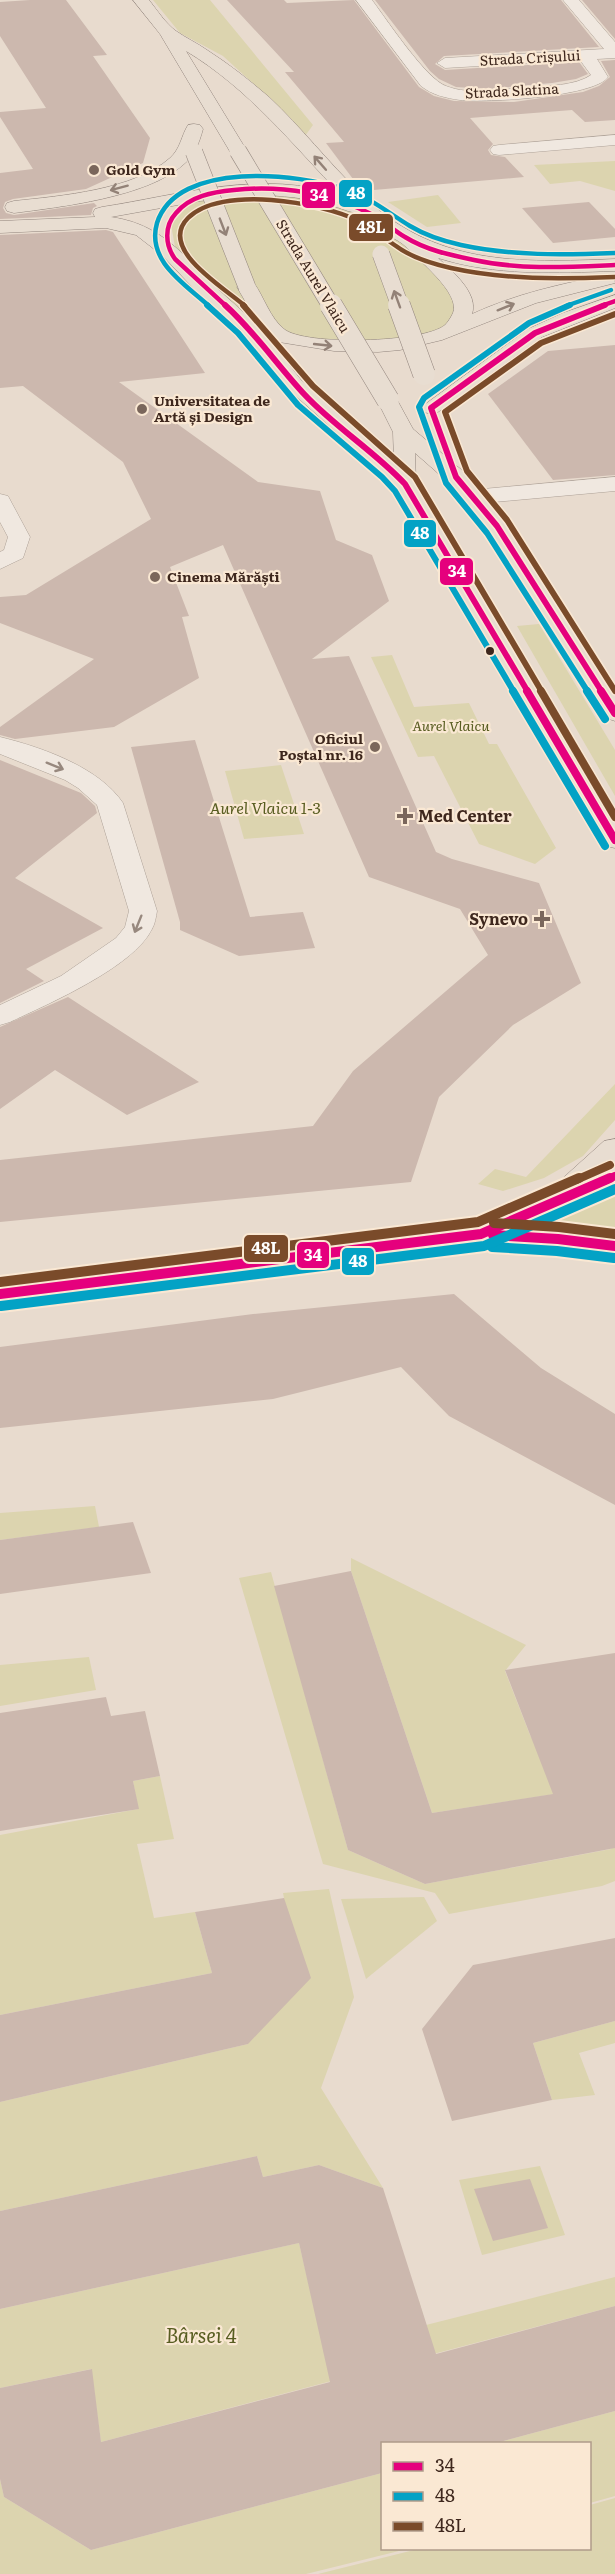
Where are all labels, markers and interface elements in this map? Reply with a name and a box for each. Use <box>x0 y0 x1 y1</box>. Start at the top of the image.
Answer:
street label: Strada Crișului <box>479 44 581 70</box>
street label: Strada Slatina <box>465 78 560 102</box>
one-way arrow <box>314 155 327 171</box>
place label: Gold Gym <box>106 159 176 179</box>
marker: Gold Gym <box>87 163 101 177</box>
line badge: 48 <box>338 179 373 208</box>
text: 48 <box>346 180 366 204</box>
line badge: 34 <box>301 181 336 209</box>
one-way arrow <box>110 182 129 194</box>
text: 34 <box>310 182 329 206</box>
line badge: 48L <box>348 213 394 242</box>
text: 48L <box>356 214 386 238</box>
street label: Strada Aurel Vlaicu <box>272 215 356 336</box>
one-way arrow <box>218 217 229 235</box>
one-way arrow <box>391 290 402 309</box>
one-way arrow <box>496 301 514 312</box>
one-way arrow <box>313 340 333 351</box>
place label: Universitatea de Artă și Design <box>154 390 270 426</box>
marker: Universitatea de Artă și Design <box>135 402 149 416</box>
line badge: 48 <box>403 519 437 548</box>
text: 48 <box>410 520 430 544</box>
line badge: 34 <box>439 557 474 586</box>
text: 34 <box>448 558 467 582</box>
place label: Cinema Mărăști <box>167 566 280 586</box>
marker: Cinema Mărăști <box>148 570 162 584</box>
unlabelled marker <box>484 645 496 657</box>
park label: Aurel Vlaicu <box>412 715 490 735</box>
place label: Oficiul Poștal nr. 16 <box>279 728 363 764</box>
marker: Oficiul Poștal nr. 16 <box>368 740 382 754</box>
one-way arrow <box>45 761 64 772</box>
park label: Aurel Vlaicu 1-3 <box>209 795 321 819</box>
place label: Med Center <box>418 803 512 827</box>
marker: Med Center <box>396 807 414 825</box>
place label: Synevo <box>469 906 528 930</box>
marker: Synevo <box>533 910 551 928</box>
one-way arrow <box>132 915 143 933</box>
line badge: 48L <box>243 1234 289 1263</box>
text: 48L <box>251 1235 281 1259</box>
line badge: 34 <box>296 1241 330 1269</box>
text: 34 <box>304 1242 323 1266</box>
line badge: 48 <box>341 1247 375 1276</box>
text: 48 <box>348 1248 368 1272</box>
park label: Bârsei 4 <box>165 2319 237 2349</box>
legend <box>381 2442 591 2550</box>
text: 34 <box>435 2451 455 2478</box>
text: 48 <box>435 2481 455 2508</box>
text: 48L <box>435 2511 466 2538</box>

